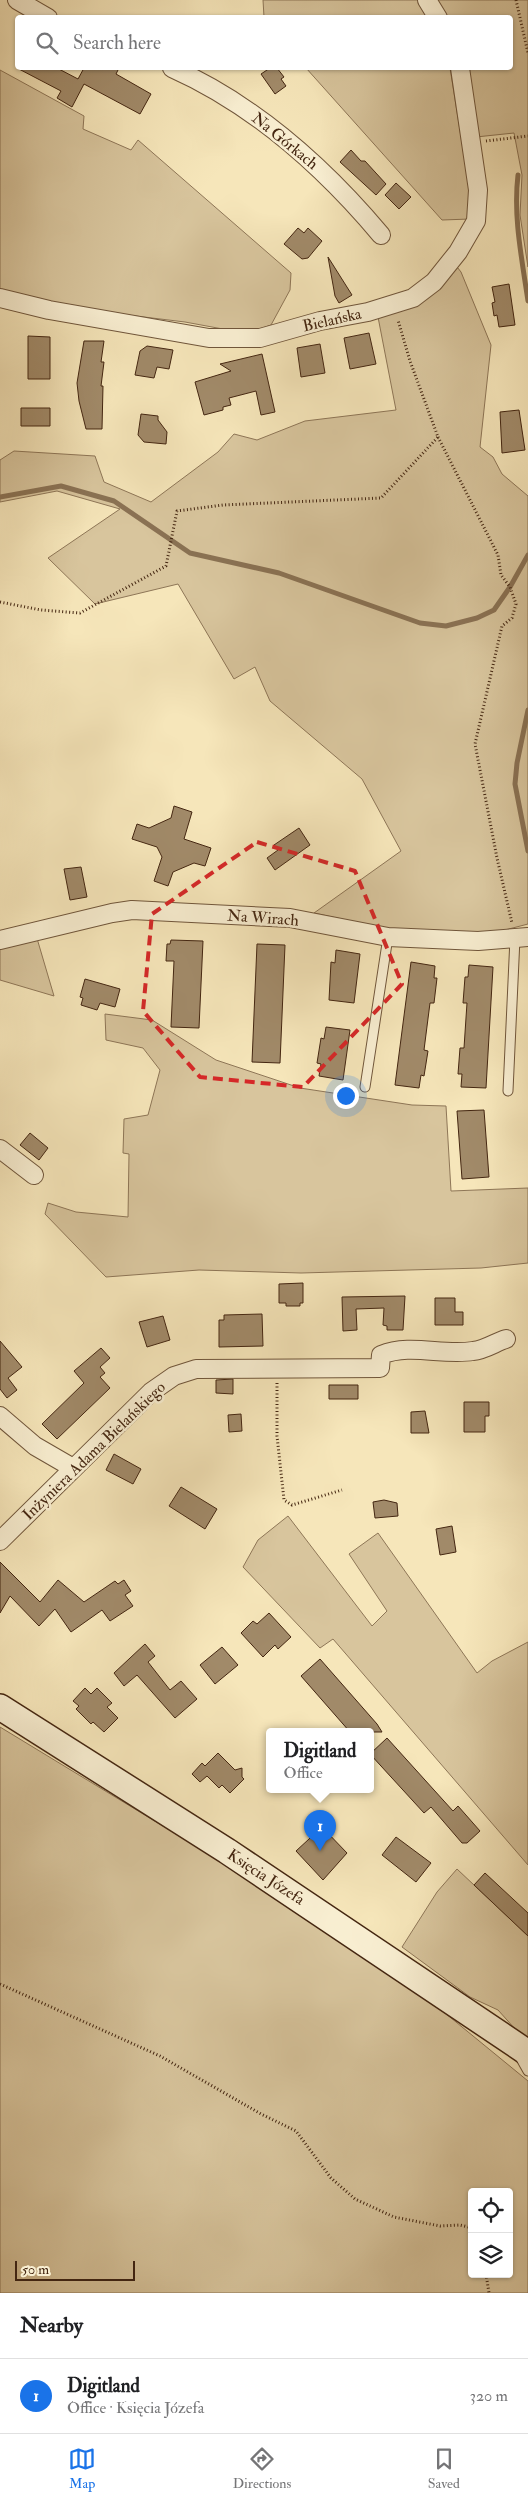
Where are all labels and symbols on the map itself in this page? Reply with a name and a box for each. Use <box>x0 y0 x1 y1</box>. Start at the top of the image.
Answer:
street label: Na Górkach <box>248 108 323 174</box>
street label: Bielańska <box>301 303 364 336</box>
street label: Na Wirach <box>226 906 300 931</box>
your location <box>333 1083 359 1109</box>
street label: Inżyniera Adama Bielańskiego <box>18 1377 170 1525</box>
pin: 1 <box>304 1810 336 1851</box>
street label: Księcia Józefa <box>223 1845 309 1910</box>
scale bar <box>15 2258 135 2281</box>

